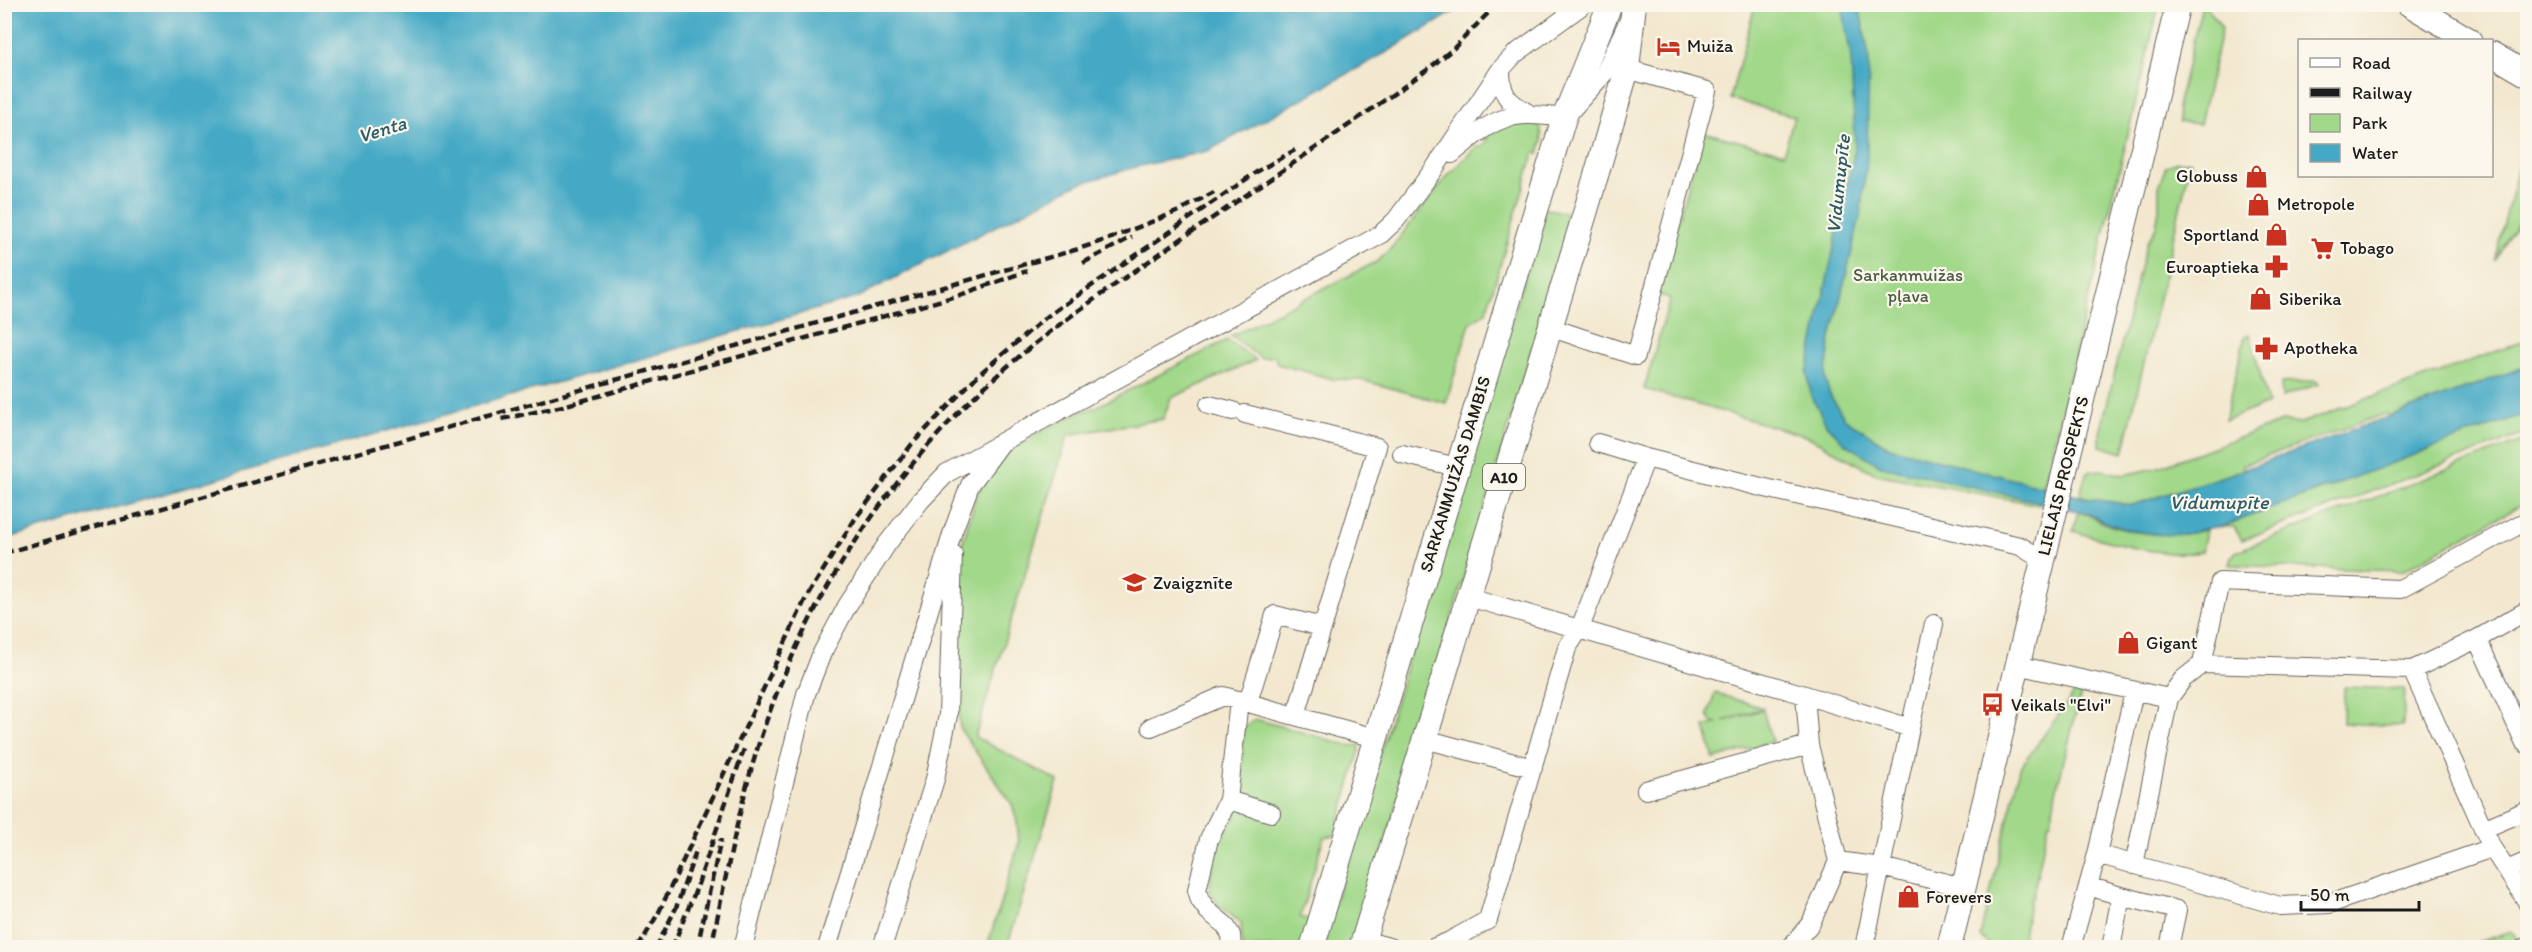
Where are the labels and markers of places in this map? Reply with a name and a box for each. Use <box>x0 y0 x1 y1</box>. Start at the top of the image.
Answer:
hotel icon: Muiža <box>1656 33 1682 59</box>
place label: Muiža <box>1687 35 1734 57</box>
shop icon: Globuss <box>2243 163 2269 189</box>
place label: Globuss <box>2176 165 2238 187</box>
shop icon: Metropole <box>2246 191 2272 217</box>
place label: Metropole <box>2277 193 2355 215</box>
shop icon: Sportland <box>2264 222 2290 248</box>
place label: Sportland <box>2183 224 2259 246</box>
supermarket icon: Tobago <box>2309 235 2335 261</box>
place label: Tobago <box>2340 237 2394 259</box>
pharmacy icon: Euroaptieka <box>2264 254 2290 280</box>
place label: Euroaptieka <box>2166 256 2260 278</box>
shop icon: Siberika <box>2248 286 2274 312</box>
place label: Siberika <box>2279 288 2342 310</box>
pharmacy icon: Apotheka <box>2253 335 2279 361</box>
place label: Apotheka <box>2284 337 2358 359</box>
school or university icon: Zvaigznīte <box>1122 570 1148 596</box>
place label: Zvaigznīte <box>1153 572 1233 594</box>
shop icon: Gigant <box>2115 630 2141 656</box>
place label: Gigant <box>2146 632 2198 654</box>
bus stop icon: Veikals "Elvi" <box>1980 692 2006 718</box>
place label: Veikals "Elvi" <box>2011 694 2111 716</box>
shop icon: Forevers <box>1895 884 1921 910</box>
place label: Forevers <box>1926 886 1992 908</box>

